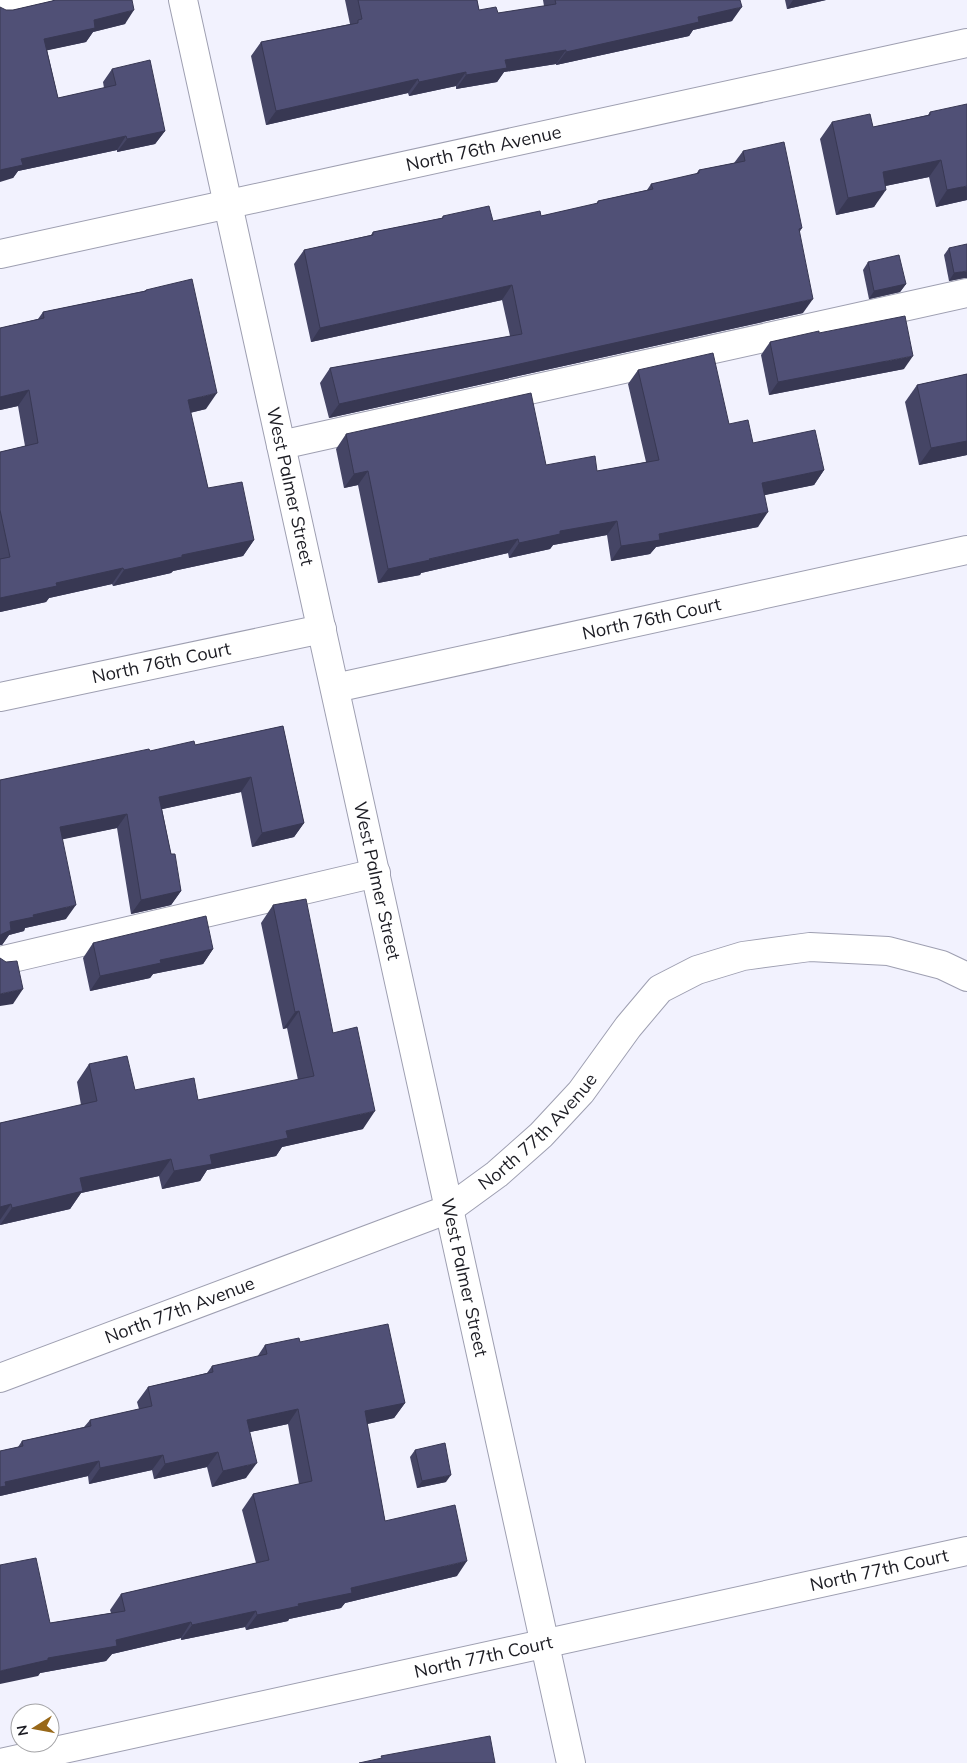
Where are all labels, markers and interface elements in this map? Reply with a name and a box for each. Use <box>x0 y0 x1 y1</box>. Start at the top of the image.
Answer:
street label: North 76th Avenue <box>404 120 563 176</box>
street label: West Palmer Street <box>262 405 319 568</box>
street label: North 76th Court <box>580 592 723 645</box>
street label: North 76th Court <box>90 637 233 688</box>
street label: West Palmer Street <box>349 799 406 962</box>
street label: North 77th Avenue <box>474 1068 602 1195</box>
street label: West Palmer Street <box>436 1196 493 1359</box>
street label: North 77th Avenue <box>101 1271 258 1349</box>
street label: North 77th Court <box>808 1543 950 1596</box>
street label: North 77th Court <box>412 1630 555 1683</box>
north arrow <box>10 1703 60 1753</box>
text: N <box>12 1724 32 1737</box>

